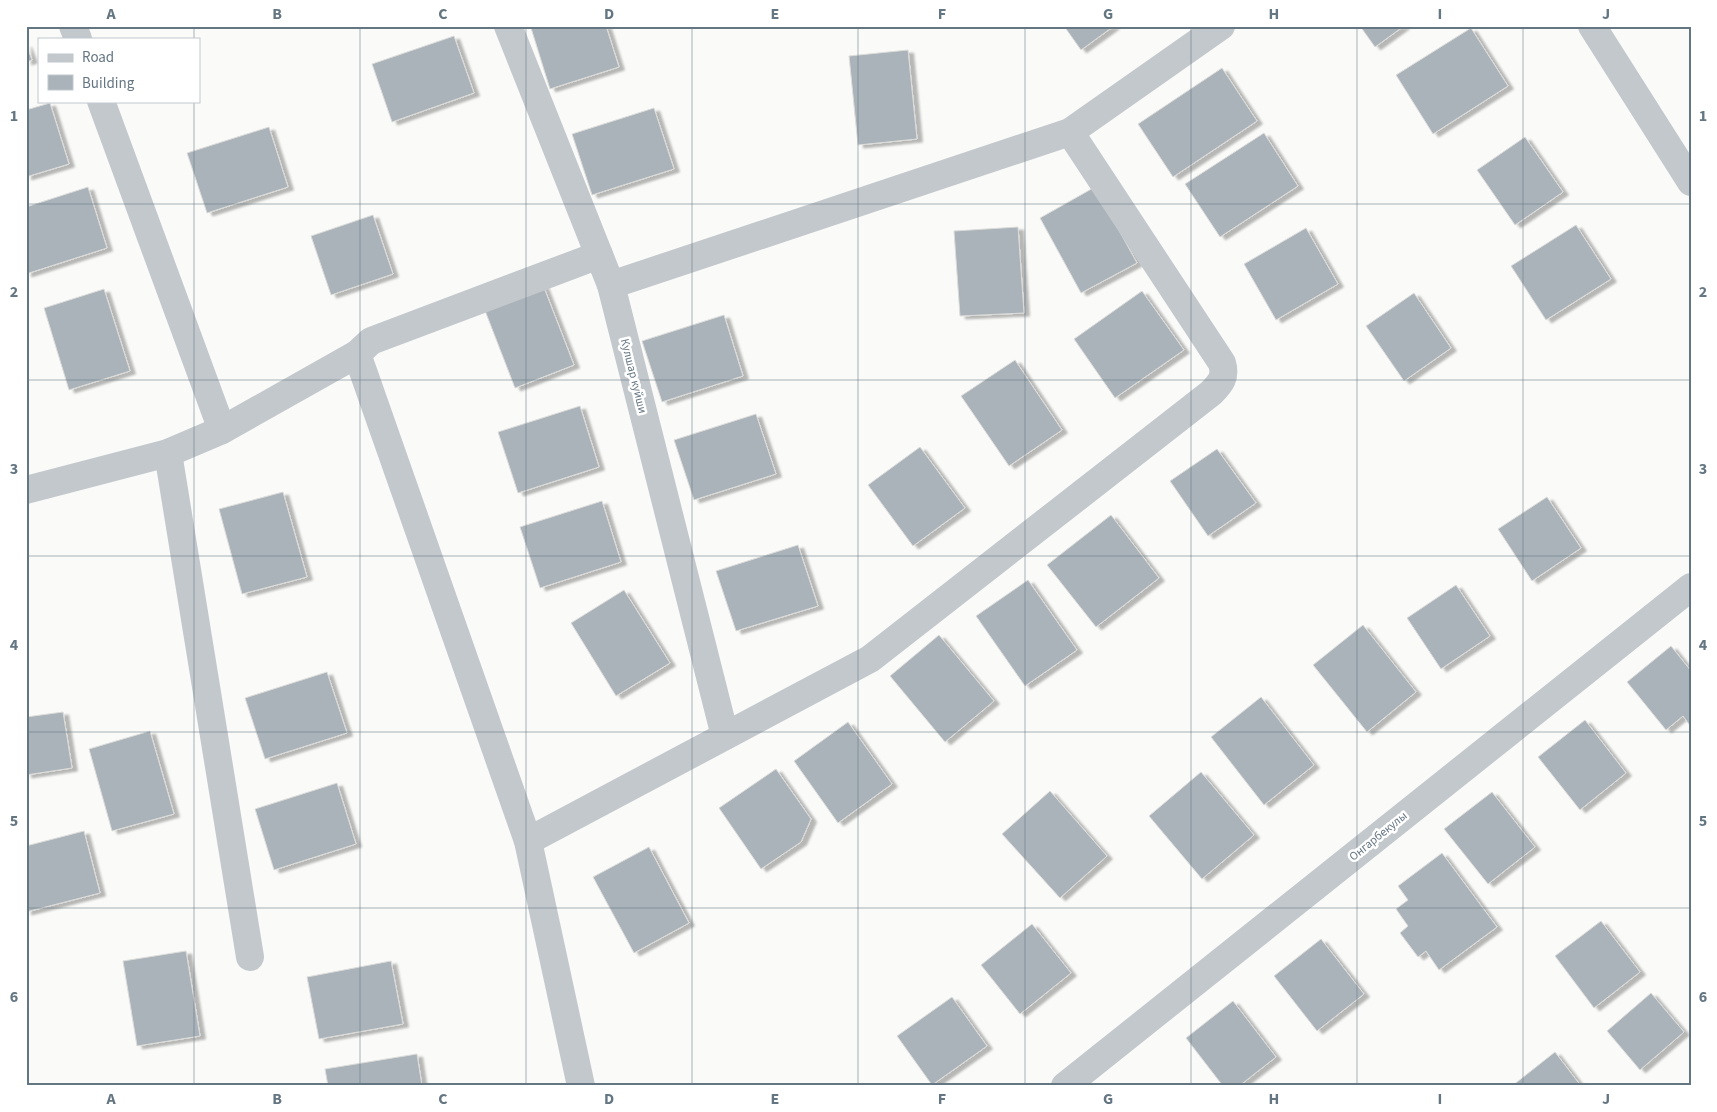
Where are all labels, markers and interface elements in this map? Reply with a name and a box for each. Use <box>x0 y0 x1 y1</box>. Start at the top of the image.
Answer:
text: A <box>105 3 116 25</box>
text: B <box>272 3 282 25</box>
text: C <box>438 3 448 25</box>
text: D <box>604 3 614 25</box>
text: E <box>771 3 779 25</box>
text: F <box>938 3 946 25</box>
text: G <box>1103 3 1113 25</box>
text: H <box>1269 3 1279 25</box>
text: I <box>1438 3 1442 25</box>
text: J <box>1602 3 1610 25</box>
legend <box>38 38 200 102</box>
text: Road <box>82 47 114 68</box>
text: Building <box>82 73 135 94</box>
text: 1 <box>10 105 18 127</box>
text: 1 <box>1699 105 1707 127</box>
text: 2 <box>10 281 18 303</box>
text: 2 <box>1699 281 1707 303</box>
street label: Кулшар куйши <box>616 337 651 415</box>
text: 3 <box>10 458 18 480</box>
text: 3 <box>1699 458 1707 480</box>
text: 4 <box>10 634 19 656</box>
text: 4 <box>1699 634 1708 656</box>
street label: Онгарбекулы <box>1346 808 1411 865</box>
text: 5 <box>10 810 18 832</box>
text: 5 <box>1699 810 1707 832</box>
text: 6 <box>10 986 18 1008</box>
text: 6 <box>1699 986 1707 1008</box>
text: A <box>105 1088 116 1110</box>
text: B <box>272 1088 282 1110</box>
text: C <box>438 1088 448 1110</box>
text: D <box>604 1088 614 1110</box>
text: E <box>771 1088 779 1110</box>
text: F <box>938 1088 946 1110</box>
text: G <box>1103 1088 1113 1110</box>
text: H <box>1269 1088 1279 1110</box>
text: I <box>1438 1088 1442 1110</box>
text: J <box>1602 1088 1610 1110</box>

